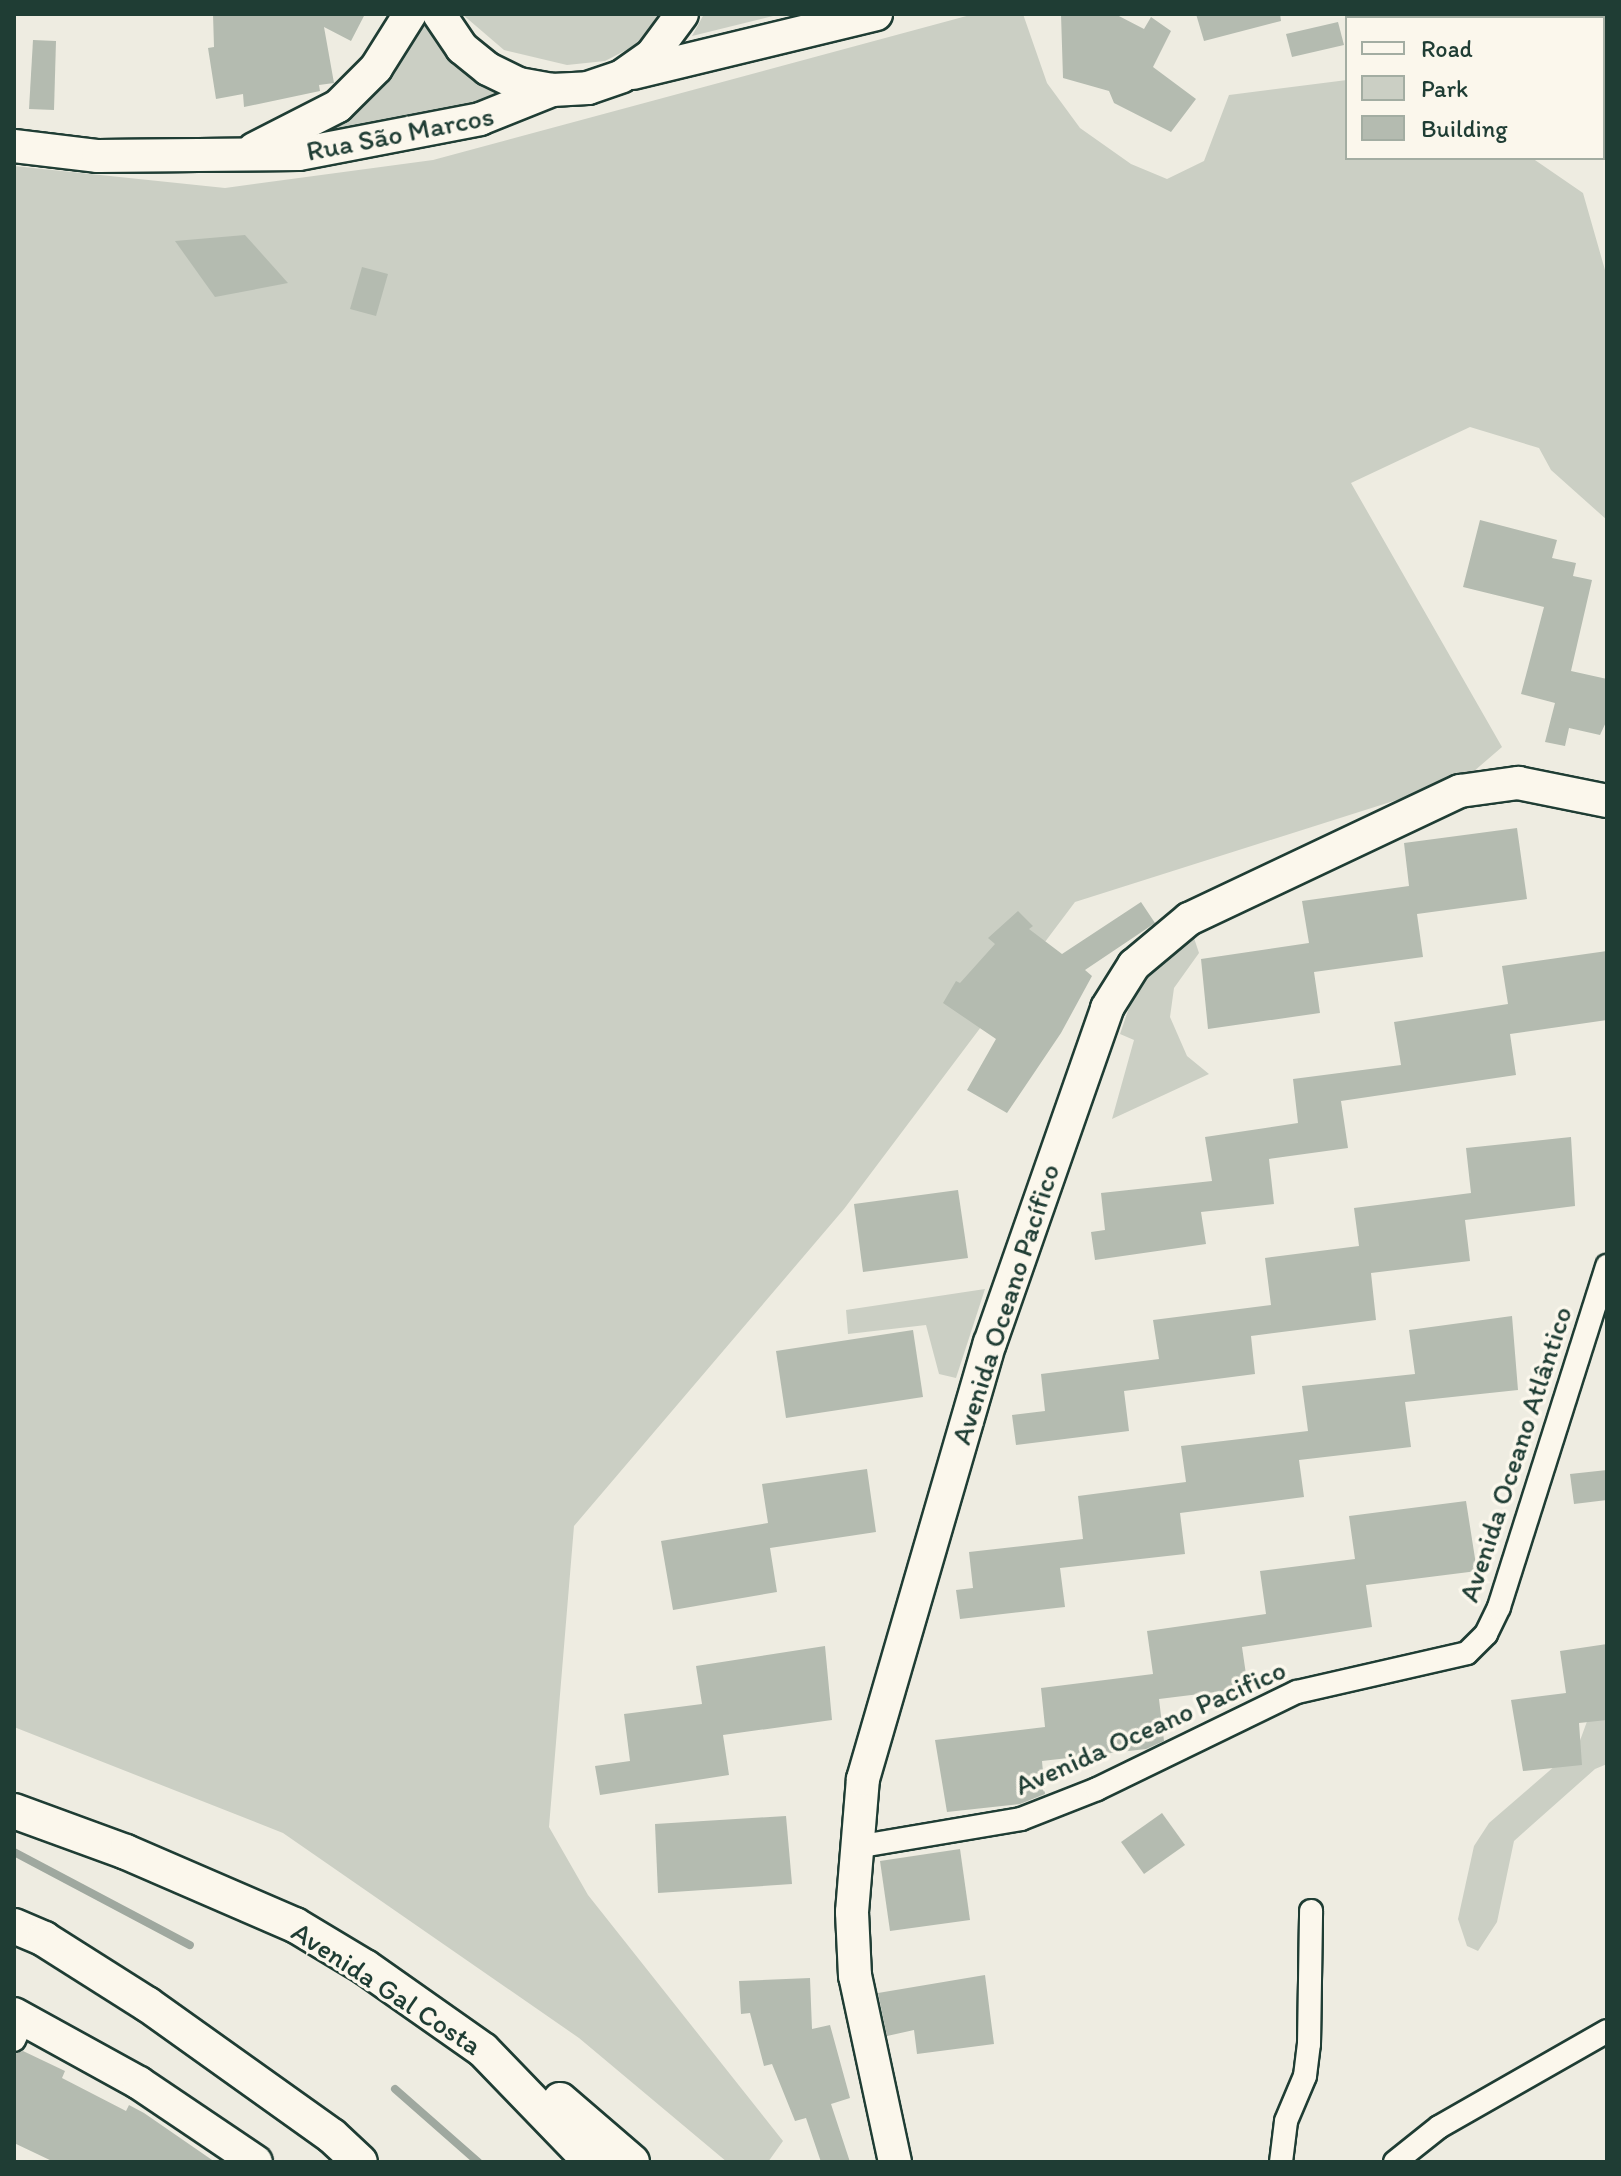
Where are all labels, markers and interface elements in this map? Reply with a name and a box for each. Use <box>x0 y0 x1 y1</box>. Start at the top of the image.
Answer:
legend <box>1345 16 1605 160</box>
text: Road <box>1421 34 1473 63</box>
text: Park <box>1421 74 1468 103</box>
street label: Rua São Marcos <box>303 98 497 168</box>
text: Building <box>1421 114 1508 143</box>
street label: Avenida Oceano Pacífico <box>944 1160 1066 1448</box>
street label: Avenida Oceano Atlântico <box>1451 1302 1579 1606</box>
street label: Avenida Oceano Pacifico <box>1010 1652 1290 1802</box>
street label: Avenida Gal Costa <box>286 1914 488 2062</box>

